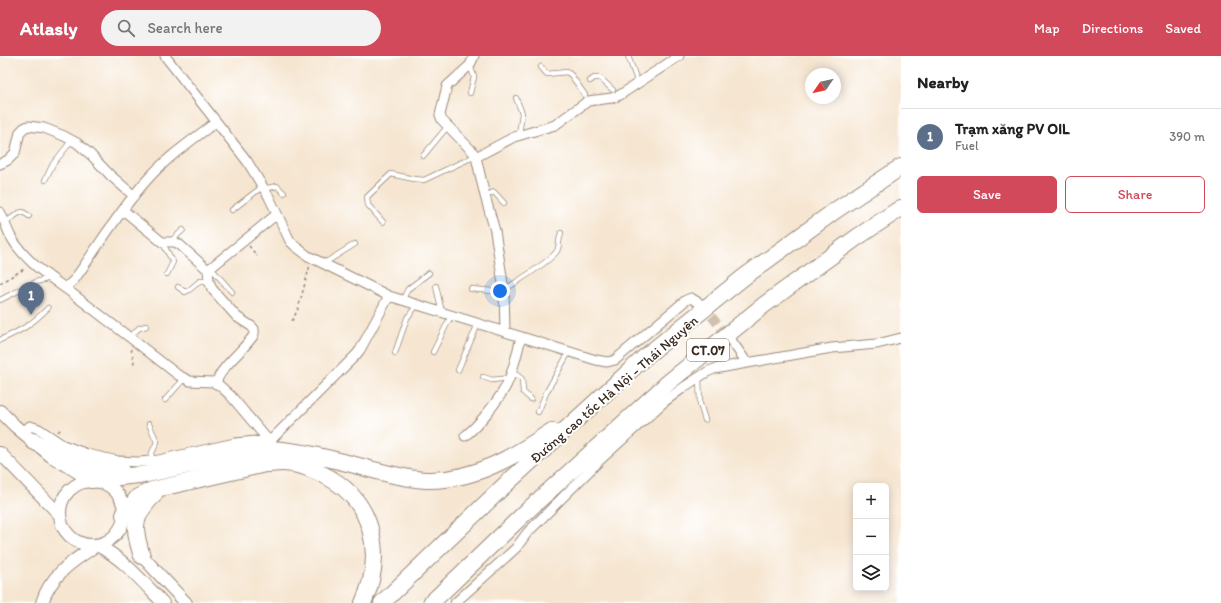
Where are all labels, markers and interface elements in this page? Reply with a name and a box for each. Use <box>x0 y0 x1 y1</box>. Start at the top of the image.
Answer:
search box <box>101 10 381 46</box>
text: Atlasly <box>20 17 77 40</box>
icon: search <box>115 17 137 39</box>
text: Search here <box>147 19 223 37</box>
text: Map <box>1034 20 1060 37</box>
text: Directions <box>1082 20 1143 37</box>
text: Saved <box>1165 20 1201 37</box>
north arrow <box>805 68 841 104</box>
text: Nearby <box>917 72 969 92</box>
text: Trạm xăng PV OIL <box>955 120 1070 138</box>
text: 1 <box>927 129 933 144</box>
text: 390 m <box>1169 129 1205 144</box>
text: Fuel <box>955 138 979 153</box>
button: Save <box>917 176 1057 213</box>
button: Share <box>1065 176 1205 213</box>
your location <box>490 281 510 301</box>
pin: 1 <box>18 282 44 315</box>
street label: Đường cao tốc Hà Nội - Thái Nguyên <box>527 312 702 467</box>
road number: CT.07 <box>687 339 729 361</box>
map controls <box>853 483 889 591</box>
button: + <box>853 483 889 519</box>
button: − <box>853 519 889 555</box>
button: layers <box>853 555 889 591</box>

